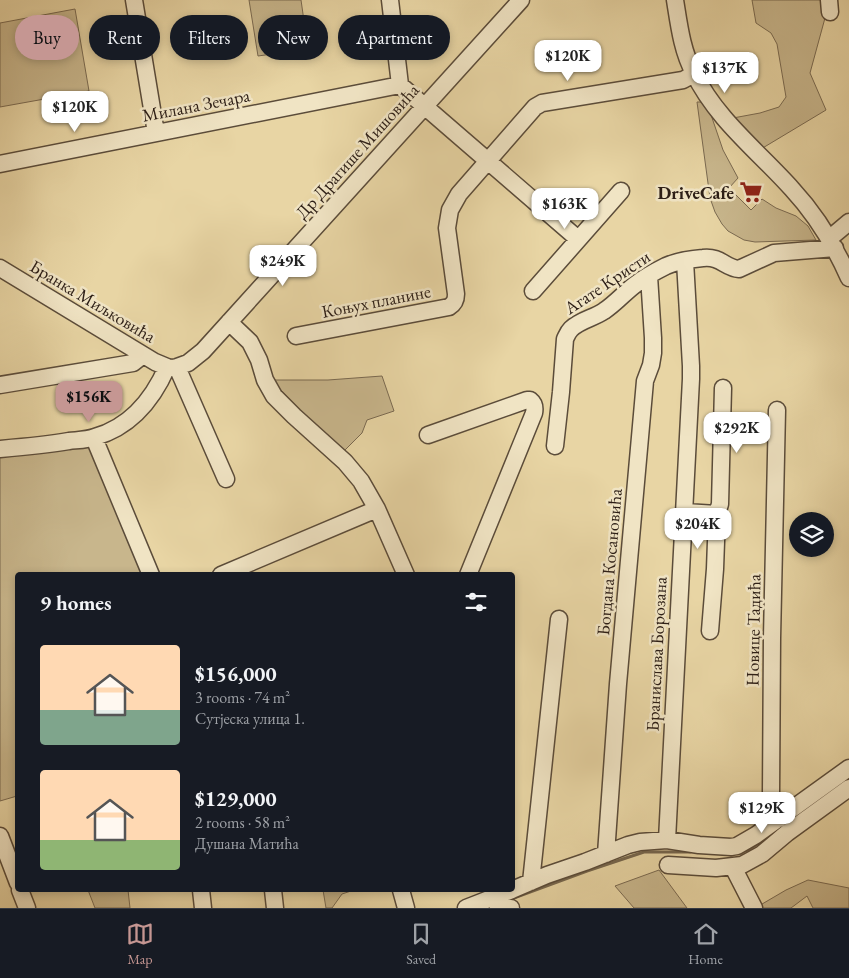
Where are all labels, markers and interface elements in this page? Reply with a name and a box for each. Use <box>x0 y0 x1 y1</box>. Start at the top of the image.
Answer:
chip: Buy <box>15 15 79 60</box>
chip: Rent <box>89 15 160 60</box>
chip: Filters <box>170 15 248 60</box>
chip: New <box>258 15 328 60</box>
chip: Apartment <box>338 15 450 60</box>
pin: $120K <box>533 39 603 82</box>
text: $120K <box>546 45 590 66</box>
pin: $137K <box>690 52 760 94</box>
text: $137K <box>703 57 747 78</box>
street label: Др Драгише Мишовића <box>290 78 424 223</box>
street label: Милана Зечара <box>140 83 253 127</box>
pin: $120K <box>40 90 110 133</box>
text: $120K <box>53 96 97 117</box>
supermarket icon: DriveCafe <box>738 179 764 205</box>
place label: DriveCafe <box>658 181 734 204</box>
pin: $163K <box>530 188 600 230</box>
text: $163K <box>543 193 587 214</box>
pin: $249K <box>248 244 318 287</box>
street label: Агате Кристи <box>559 245 655 320</box>
text: $249K <box>261 250 305 271</box>
street label: Бранка Миљковића <box>26 254 161 348</box>
street label: Коњух планине <box>319 279 433 323</box>
pin: $156K <box>54 380 124 423</box>
text: $156K <box>67 386 111 407</box>
pin: $292K <box>702 412 772 454</box>
text: $292K <box>715 417 759 438</box>
street label: Богдана Косановића <box>591 487 627 637</box>
pin: $204K <box>663 508 733 550</box>
map controls <box>789 512 834 557</box>
button: layers <box>789 512 834 557</box>
text: $204K <box>676 513 720 534</box>
street label: Новице Тадића <box>741 573 765 686</box>
street label: Бранислава Борозана <box>640 575 672 732</box>
icon: filters <box>462 588 490 616</box>
text: 9 homes <box>40 589 112 616</box>
text: $156,000 <box>195 660 277 687</box>
icon: home <box>80 665 140 725</box>
text: 3 rooms · 74 m² <box>195 687 290 708</box>
text: Сутјеска улица 1. <box>195 708 305 729</box>
text: $129,000 <box>195 785 277 812</box>
icon: home <box>80 790 140 850</box>
pin: $129K <box>727 792 797 834</box>
text: $129K <box>740 797 784 818</box>
text: 2 rooms · 58 m² <box>195 812 290 833</box>
text: Душана Матића <box>195 833 299 854</box>
tab: Map <box>126 920 154 968</box>
tab: Saved <box>406 920 436 968</box>
tab: Home <box>688 920 723 968</box>

